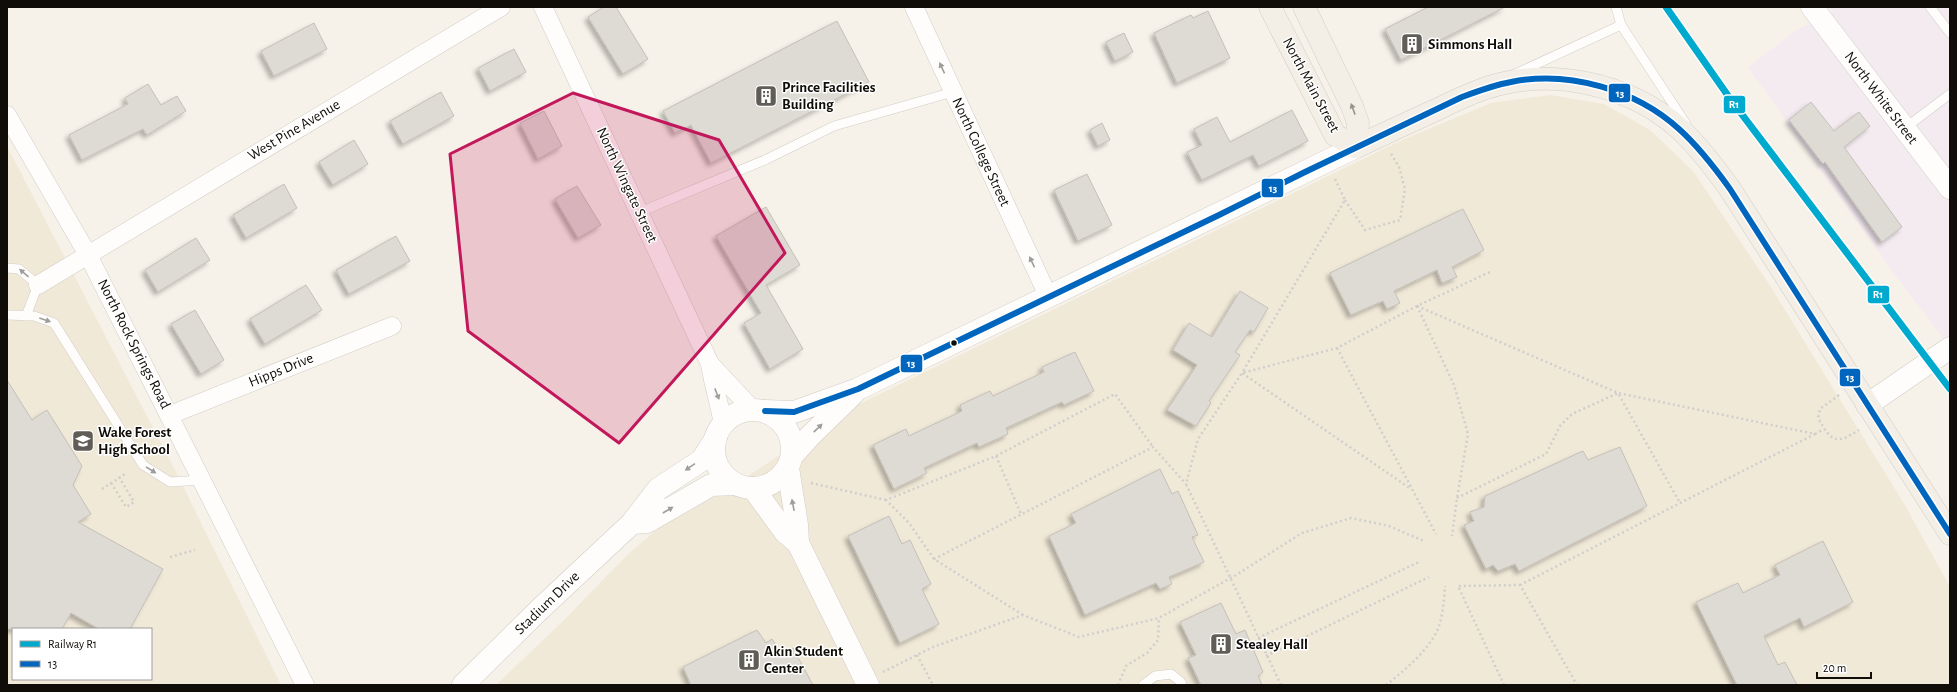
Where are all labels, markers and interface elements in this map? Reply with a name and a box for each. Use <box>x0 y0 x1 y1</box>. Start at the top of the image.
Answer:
building icon: Simmons Hall <box>1399 31 1425 57</box>
street label: North Main Street <box>1280 35 1342 135</box>
place label: Simmons Hall <box>1428 37 1512 52</box>
street label: North White Street <box>1842 49 1921 147</box>
one-way arrow <box>939 62 945 74</box>
place label: Prince Facilities Building <box>782 80 876 112</box>
building icon: Prince Facilities Building <box>753 83 779 109</box>
line badge: 13 <box>1608 83 1631 103</box>
text: 13 <box>1616 88 1625 99</box>
street label: North College Street <box>949 95 1013 209</box>
line badge: R1 <box>1723 95 1746 114</box>
street label: West Pine Avenue <box>245 97 343 163</box>
text: R1 <box>1729 99 1739 110</box>
one-way arrow <box>1350 103 1356 115</box>
street label: North Wingate Street <box>594 125 660 245</box>
line badge: 13 <box>1261 178 1284 198</box>
text: 13 <box>1269 183 1278 194</box>
one-way arrow <box>1029 257 1035 268</box>
one-way arrow <box>19 269 29 278</box>
street label: North Rock Springs Road <box>95 277 173 411</box>
line badge: R1 <box>1867 285 1890 304</box>
text: R1 <box>1873 289 1883 300</box>
one-way arrow <box>40 317 52 323</box>
unlabelled marker <box>949 338 959 348</box>
street label: Hipps Drive <box>246 350 316 390</box>
line badge: 13 <box>900 354 923 373</box>
text: 13 <box>907 358 916 369</box>
line badge: 13 <box>1839 368 1861 387</box>
text: 13 <box>1846 372 1855 383</box>
one-way arrow <box>714 389 720 401</box>
one-way arrow <box>813 423 823 432</box>
place label: Wake Forest High School <box>98 425 171 457</box>
school or university icon: Wake Forest High School <box>70 428 96 454</box>
one-way arrow <box>685 463 696 471</box>
one-way arrow <box>145 466 157 473</box>
one-way arrow <box>790 499 796 511</box>
one-way arrow <box>662 507 674 514</box>
street label: Stadium Drive <box>512 569 582 637</box>
legend <box>12 628 152 680</box>
building icon: Stealey Hall <box>1208 631 1234 657</box>
place label: Stealey Hall <box>1236 637 1308 652</box>
text: Railway R1 <box>48 638 97 651</box>
place label: Akin Student Center <box>764 644 843 676</box>
building icon: Akin Student Center <box>736 647 762 673</box>
scale bar <box>1817 654 1871 680</box>
text: 13 <box>48 658 57 670</box>
text: 20 m <box>1823 662 1846 674</box>

